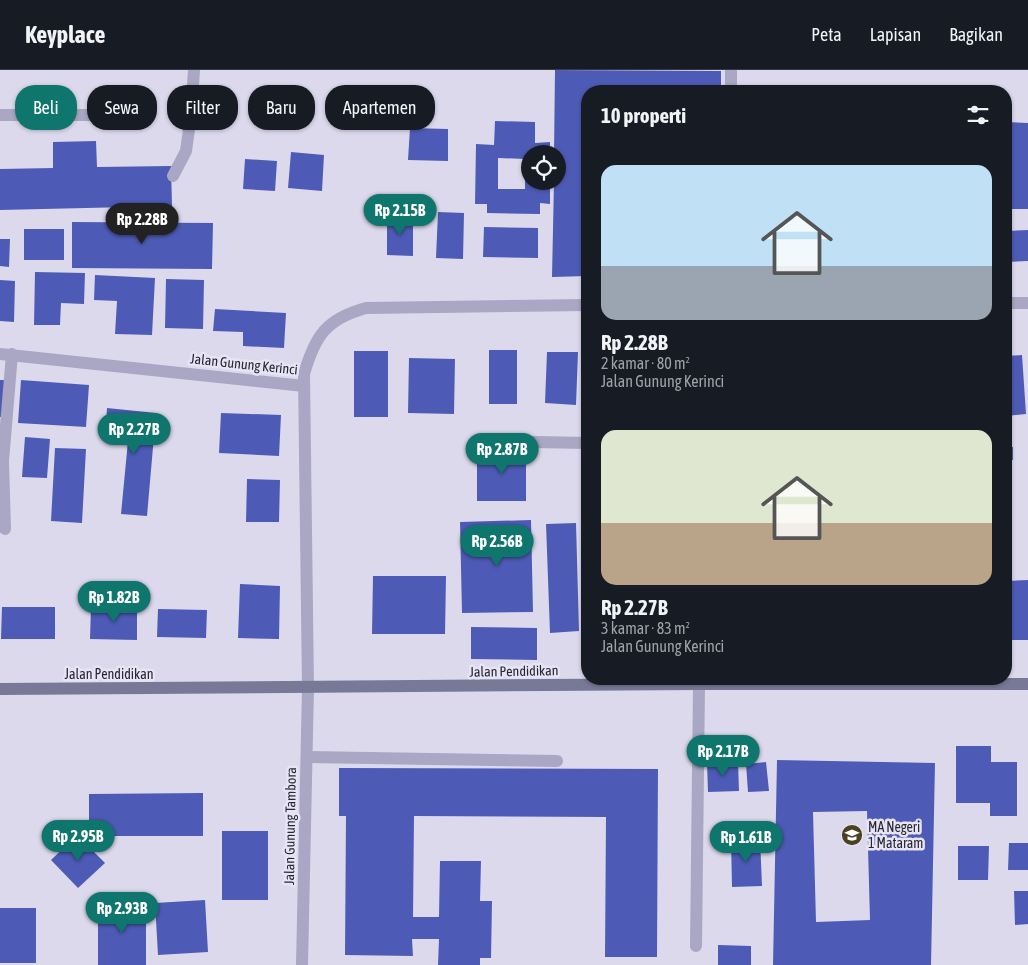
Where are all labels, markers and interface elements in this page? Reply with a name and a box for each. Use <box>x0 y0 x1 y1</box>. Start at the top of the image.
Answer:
text: Keyplace <box>25 21 106 48</box>
text: Peta <box>811 24 842 45</box>
text: Lapisan <box>870 24 921 45</box>
text: Bagikan <box>949 24 1003 45</box>
chip: Beli <box>15 85 77 130</box>
chip: Sewa <box>87 85 157 130</box>
chip: Filter <box>167 85 238 130</box>
chip: Baru <box>248 85 315 130</box>
chip: Apartemen <box>325 85 435 130</box>
icon: filters <box>964 101 992 129</box>
text: 10 properti <box>601 103 686 127</box>
map controls <box>521 145 566 190</box>
button: locate <box>521 145 566 190</box>
pin: Rp 2.15B <box>348 194 452 236</box>
icon: home <box>752 198 842 288</box>
text: Rp 2.15B <box>375 201 425 219</box>
pin: Rp 2.28B <box>90 202 194 245</box>
text: Rp 2.28B <box>117 210 167 228</box>
text: Rp 2.28B <box>601 330 668 354</box>
street label: Jalan Gunung Kerinci <box>190 350 298 378</box>
text: 2 kamar · 80 m² <box>601 354 690 372</box>
text: Jalan Gunung Kerinci <box>601 372 724 390</box>
pin: Rp 2.27B <box>82 412 186 455</box>
text: Rp 2.27B <box>109 420 159 438</box>
pin: Rp 2.87B <box>450 432 554 475</box>
text: Rp 2.87B <box>477 440 527 458</box>
icon: home <box>752 463 842 553</box>
pin: Rp 2.56B <box>445 524 549 567</box>
text: Rp 2.56B <box>472 532 522 550</box>
pin: Rp 1.82B <box>62 580 166 623</box>
text: Rp 1.82B <box>89 588 139 606</box>
text: Rp 2.27B <box>601 595 668 619</box>
text: 3 kamar · 83 m² <box>601 619 690 637</box>
text: Jalan Gunung Kerinci <box>601 637 724 655</box>
street label: Jalan Pendidikan <box>469 662 559 680</box>
street label: Jalan Pendidikan <box>65 666 153 682</box>
pin: Rp 2.17B <box>671 734 775 777</box>
text: Rp 2.17B <box>698 742 748 760</box>
street label: Jalan Gunung Tambora <box>281 767 299 885</box>
place label: MA Negeri 1 Mataram <box>868 819 923 851</box>
pin: Rp 2.95B <box>26 820 130 862</box>
pin: Rp 1.61B <box>694 820 798 863</box>
school or university icon: MA Negeri 1 Mataram <box>840 823 864 847</box>
text: Rp 2.95B <box>53 827 103 845</box>
text: Rp 1.61B <box>721 828 771 846</box>
pin: Rp 2.93B <box>70 892 174 934</box>
text: Rp 2.93B <box>97 899 147 917</box>

